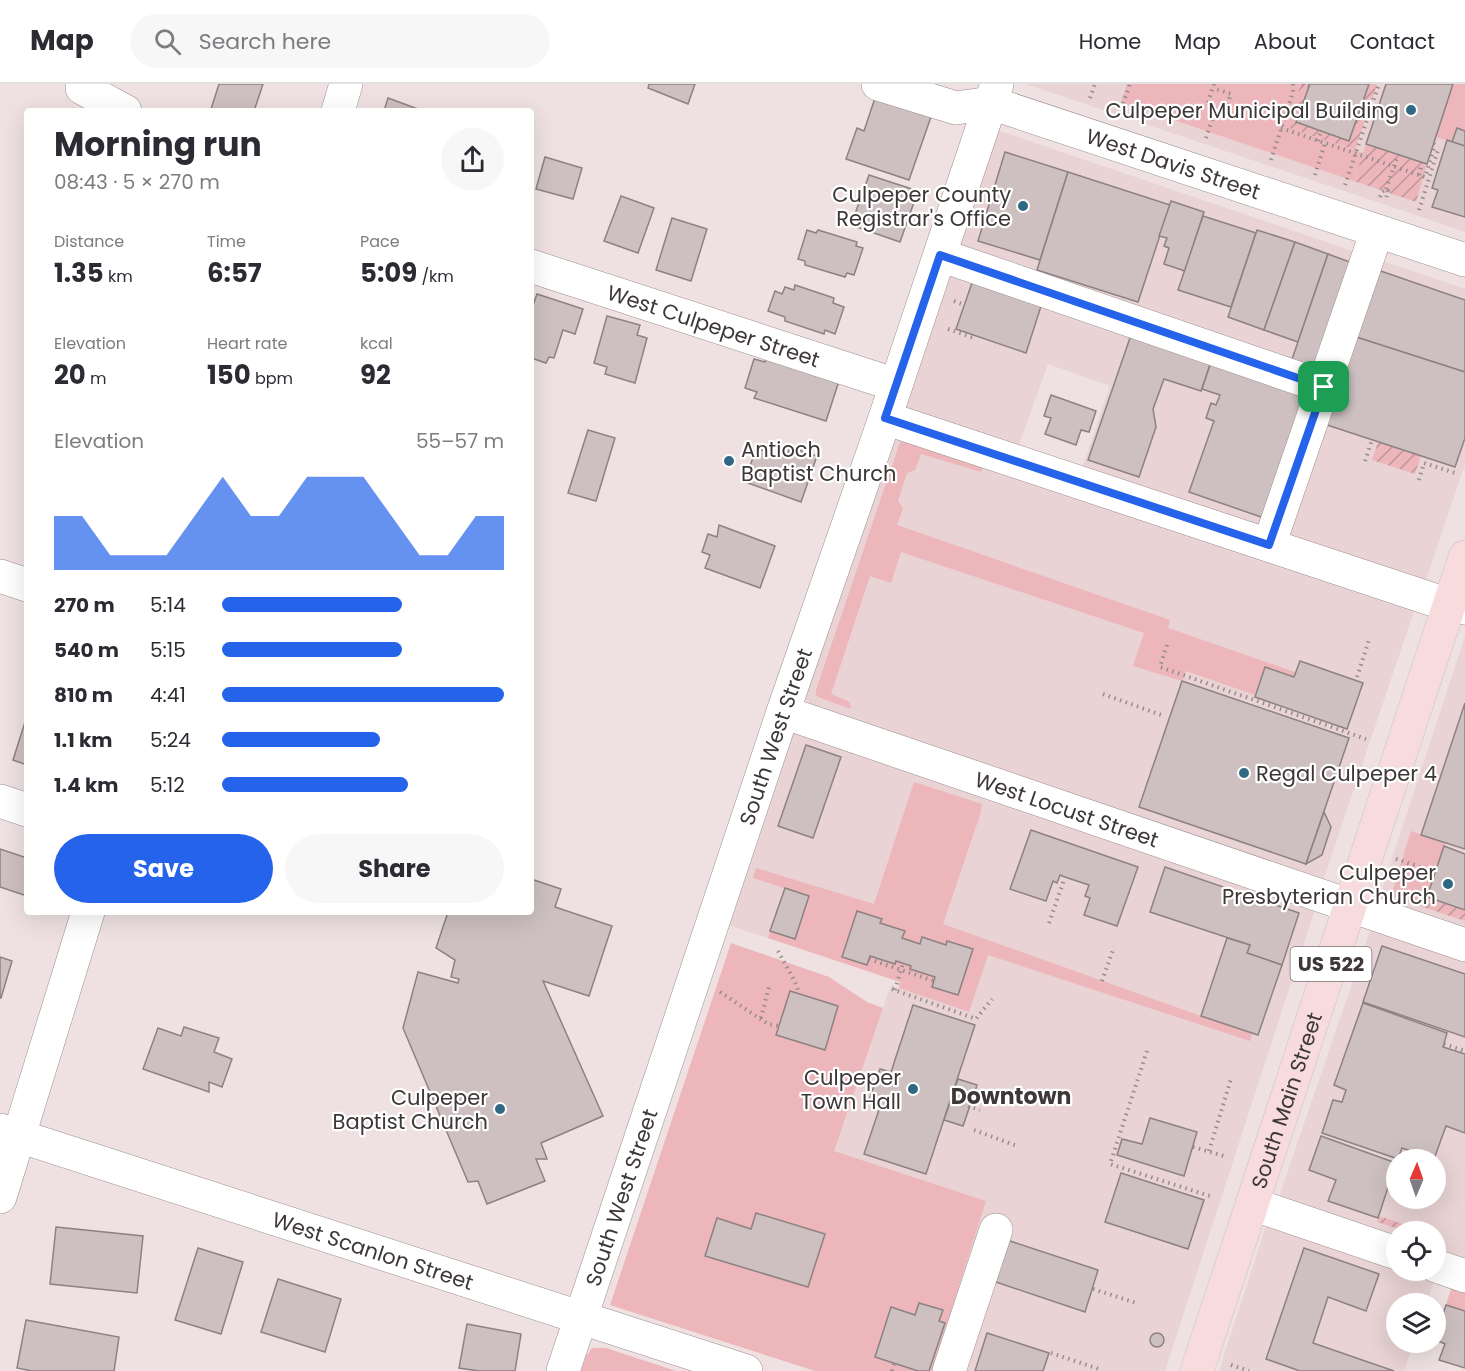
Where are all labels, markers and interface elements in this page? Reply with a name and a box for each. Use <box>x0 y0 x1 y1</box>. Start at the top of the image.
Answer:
search box <box>130 14 550 68</box>
text: Map <box>30 21 94 60</box>
icon: search <box>151 25 184 58</box>
text: Search here <box>199 26 331 57</box>
text: Home <box>1079 27 1141 56</box>
text: Map <box>1174 27 1221 56</box>
text: About <box>1254 27 1317 56</box>
text: Contact <box>1350 27 1435 56</box>
place label: Culpeper Municipal Building <box>1105 96 1399 125</box>
marker: Culpeper Municipal Building <box>1404 103 1418 117</box>
text: Morning run <box>54 121 262 168</box>
street label: West Davis Street <box>1082 121 1264 206</box>
button: share <box>441 128 504 191</box>
text: 08:43 · 5 × 270 m <box>54 168 220 196</box>
place label: Culpeper County Registrar's Office <box>832 180 1011 233</box>
marker: Culpeper County Registrar's Office <box>1016 199 1030 213</box>
text: Distance <box>54 230 124 253</box>
text: Time <box>207 230 246 253</box>
text: Pace <box>360 230 400 253</box>
text: 1.35 <box>54 255 104 291</box>
text: 6:57 <box>207 255 262 291</box>
text: 5:09 <box>360 255 417 291</box>
text: km <box>104 265 133 288</box>
text: /km <box>417 265 454 288</box>
street label: West Culpeper Street <box>603 277 824 374</box>
text: Elevation <box>54 332 126 355</box>
text: Heart rate <box>207 332 287 355</box>
text: kcal <box>360 332 393 355</box>
text: 20 <box>54 357 86 393</box>
text: 150 <box>207 357 251 393</box>
text: 92 <box>360 357 391 393</box>
pin <box>1298 361 1349 412</box>
text: m <box>86 367 107 390</box>
text: bpm <box>251 367 293 390</box>
icon: arrive <box>1307 370 1340 403</box>
text: Elevation <box>54 427 144 455</box>
text: 55–57 m <box>416 427 504 455</box>
place label: Antioch Baptist Church <box>741 435 896 488</box>
marker: Antioch Baptist Church <box>722 454 736 468</box>
text: 270 m <box>54 591 115 619</box>
text: 5:14 <box>150 591 186 619</box>
text: 540 m <box>54 636 119 664</box>
text: 5:15 <box>150 636 186 664</box>
street label: South West Street <box>732 644 819 829</box>
text: 810 m <box>54 681 113 709</box>
text: 4:41 <box>150 681 186 709</box>
text: 1.1 km <box>54 726 112 754</box>
text: 5:24 <box>150 726 191 754</box>
place label: Regal Culpeper 4 <box>1256 759 1437 788</box>
street label: West Locust Street <box>971 764 1163 854</box>
marker: Regal Culpeper 4 <box>1237 766 1251 780</box>
text: 1.4 km <box>54 771 118 799</box>
text: 5:12 <box>150 771 185 799</box>
button: Save <box>54 834 273 903</box>
button: Share <box>285 834 504 903</box>
place label: Culpeper Presbyterian Church <box>1222 858 1436 911</box>
marker: Culpeper Presbyterian Church <box>1441 877 1455 891</box>
road number: US 522 <box>1290 947 1372 981</box>
street label: South Main Street <box>1244 1008 1329 1192</box>
place label: Culpeper Town Hall <box>801 1063 901 1116</box>
district label: Downtown <box>951 1081 1071 1112</box>
marker: Culpeper Town Hall <box>906 1082 920 1096</box>
place label: Culpeper Baptist Church <box>333 1083 488 1136</box>
marker: Culpeper Baptist Church <box>493 1102 507 1116</box>
street label: South West Street <box>578 1105 664 1290</box>
north arrow <box>1386 1149 1446 1209</box>
map controls <box>1386 1149 1446 1353</box>
street label: West Scanlon Street <box>269 1204 477 1297</box>
button: locate <box>1386 1221 1446 1281</box>
button: layers <box>1386 1293 1446 1353</box>

